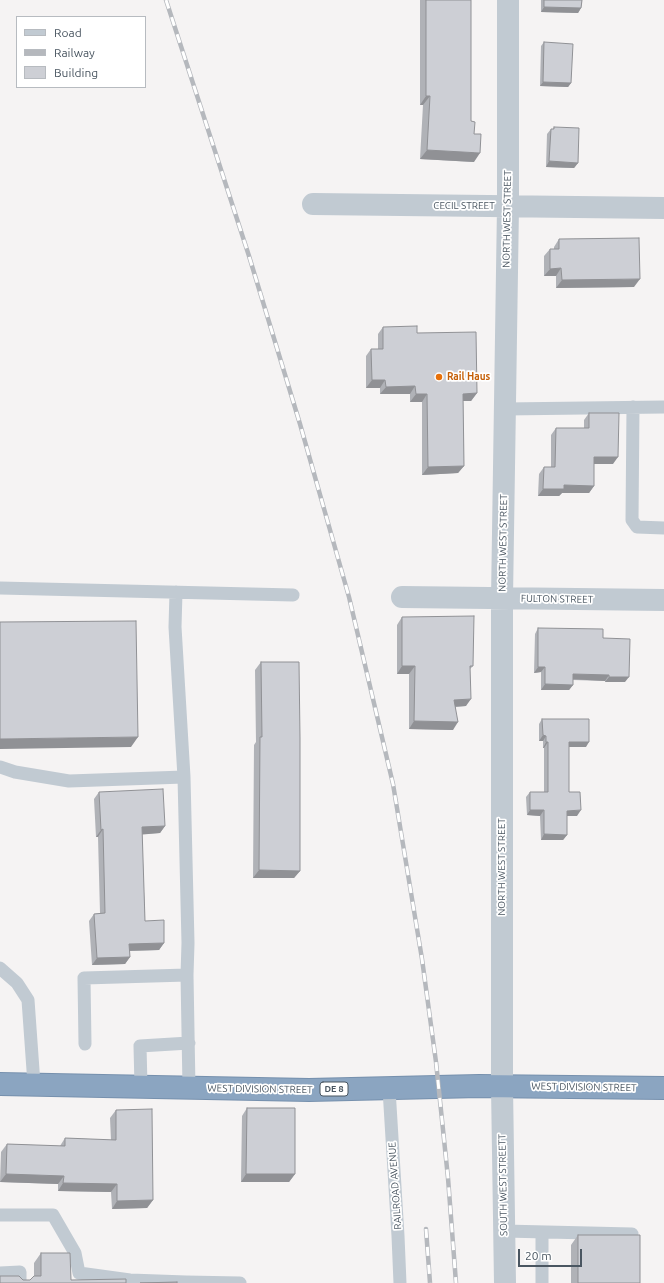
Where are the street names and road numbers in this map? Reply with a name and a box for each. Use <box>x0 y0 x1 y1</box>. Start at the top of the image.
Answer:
street label: NORTH WEST STREET <box>500 170 514 268</box>
street label: CECIL STREET <box>433 200 495 212</box>
street label: NORTH WEST STREET <box>496 494 510 592</box>
street label: FULTON STREET <box>521 592 593 606</box>
street label: NORTH WEST STREET <box>496 818 508 916</box>
street label: WEST DIVISION STREET <box>531 1080 637 1094</box>
street label: WEST DIVISION STREET <box>207 1082 313 1096</box>
road number: DE 8 <box>320 1082 348 1096</box>
street label: SOUTH WEST STREETT <box>496 1134 510 1236</box>
street label: RAILROAD AVENUE <box>386 1142 404 1230</box>

